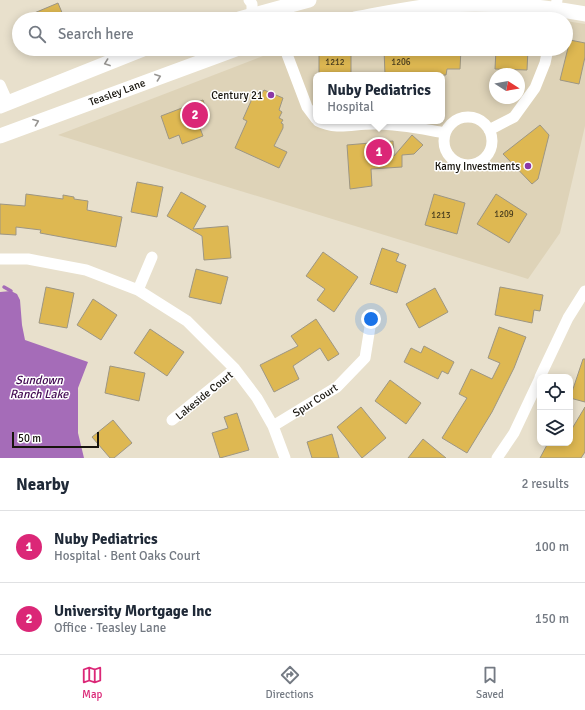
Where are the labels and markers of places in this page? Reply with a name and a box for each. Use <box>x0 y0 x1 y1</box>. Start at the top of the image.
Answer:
place label: Century 21 <box>211 89 263 102</box>
marker: Century 21 <box>266 90 276 100</box>
pin: 2 <box>182 100 208 130</box>
pin: 1 <box>366 137 392 167</box>
place label: Kamy Investments <box>435 160 520 173</box>
marker: Kamy Investments <box>523 161 533 171</box>

